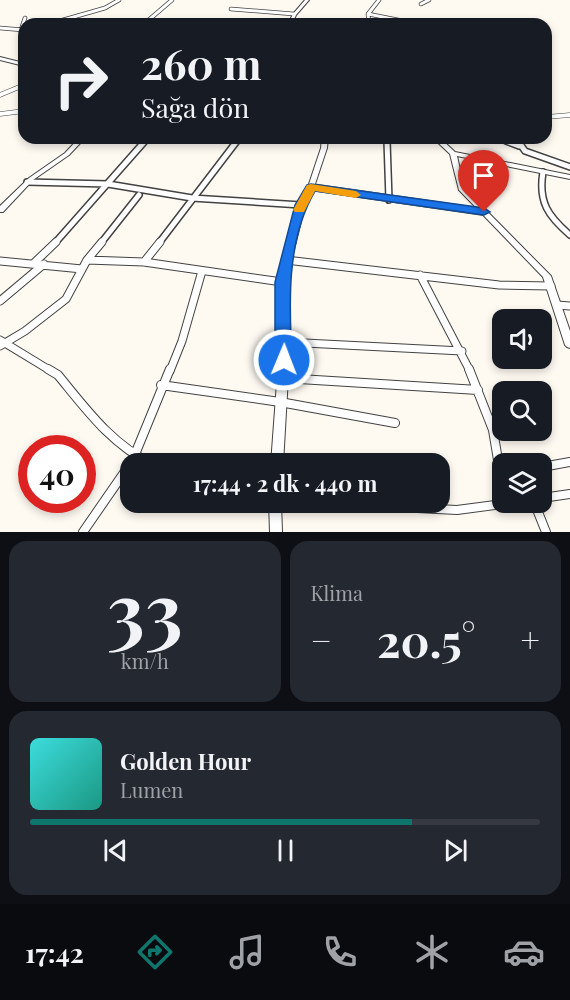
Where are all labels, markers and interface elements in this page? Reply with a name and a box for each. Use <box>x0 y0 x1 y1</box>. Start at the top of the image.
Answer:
text: 260 m <box>141 35 261 91</box>
icon: right <box>42 42 120 120</box>
text: Sağa dön <box>141 89 249 125</box>
pin <box>458 150 509 212</box>
icon: arrive <box>467 159 500 192</box>
map controls <box>492 309 552 513</box>
button: sound <box>492 309 552 369</box>
position arrow <box>252 328 316 392</box>
button: search <box>492 381 552 441</box>
speed limit sign: 40 <box>18 435 96 513</box>
button: layers <box>492 453 552 513</box>
text: 17:44 · 2 dk · 440 m <box>193 468 377 498</box>
text: 33 <box>107 556 183 660</box>
text: Klima <box>311 579 363 606</box>
text: 20.5° <box>377 609 476 669</box>
text: − <box>311 617 332 661</box>
text: + <box>521 617 540 661</box>
text: km/h <box>121 647 169 674</box>
text: Golden Hour <box>120 746 251 776</box>
text: Lumen <box>120 776 183 803</box>
icon: previous <box>99 834 132 867</box>
icon: pause <box>269 834 302 867</box>
icon: next <box>439 834 472 867</box>
icon: directions <box>134 931 176 973</box>
icon: music <box>226 931 268 973</box>
icon: phone <box>319 931 361 973</box>
icon: climate <box>411 931 453 973</box>
icon: car <box>503 931 545 973</box>
text: 17:42 <box>25 934 84 970</box>

